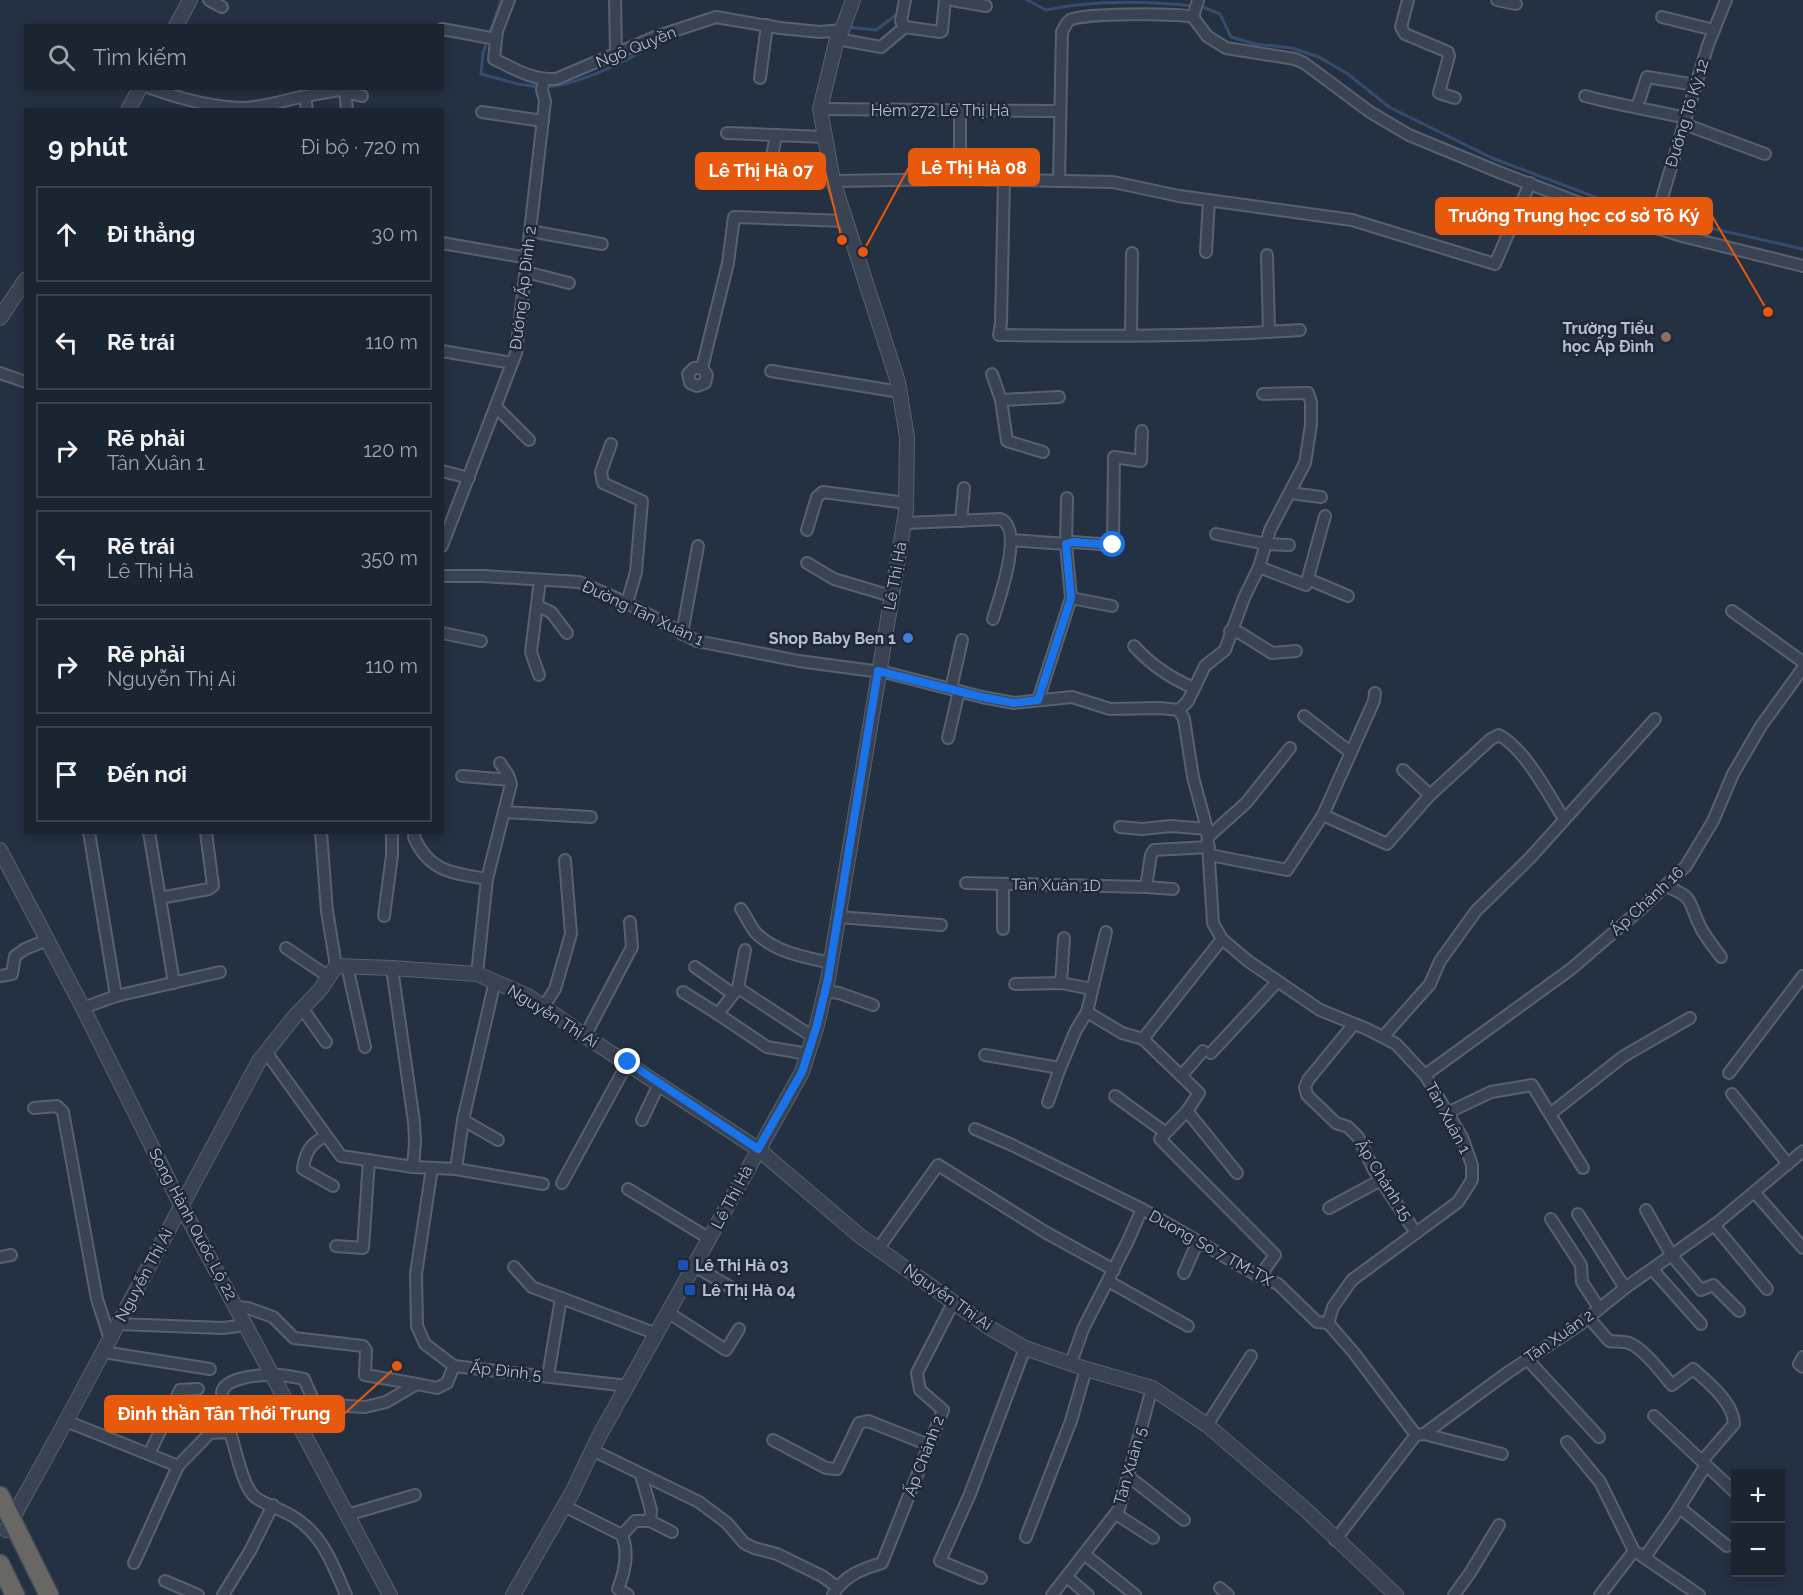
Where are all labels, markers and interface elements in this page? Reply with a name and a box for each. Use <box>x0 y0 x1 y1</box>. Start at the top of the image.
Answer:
street label: Ngô Quyền <box>593 22 679 72</box>
search box <box>24 24 444 90</box>
icon: search <box>45 41 78 74</box>
text: Tìm kiếm <box>93 44 187 70</box>
street label: Đường Tô Ký 12 <box>1662 57 1712 169</box>
street label: Hẻm 272 Lê Thị Hà <box>871 101 1009 120</box>
text: 9 phút <box>48 132 128 162</box>
text: Đi bộ · 720 m <box>301 135 420 159</box>
callout: Lê Thị Hà 08 <box>909 149 1039 185</box>
callout: Lê Thị Hà 07 <box>696 153 825 189</box>
text: Lê Thị Hà 08 <box>921 157 1027 178</box>
text: Lê Thị Hà 07 <box>708 160 814 181</box>
callout: Trường Trung học cơ sở Tô Ký <box>1436 198 1712 234</box>
text: Trường Trung học cơ sở Tô Ký <box>1448 205 1700 226</box>
icon: ahead <box>50 218 83 251</box>
text: Đi thẳng <box>107 221 195 247</box>
text: 30 m <box>372 222 418 246</box>
street label: Đường Ấp Đình 2 <box>504 225 540 351</box>
place label: Trường Tiểu học Ấp Đình <box>1562 319 1654 356</box>
icon: left <box>50 326 83 359</box>
text: Rẽ trái <box>107 329 175 355</box>
text: 110 m <box>365 330 418 354</box>
marker: Trường Tiểu học Ấp Đình <box>1659 330 1673 344</box>
text: Rẽ phải <box>107 425 185 451</box>
icon: right <box>50 434 83 467</box>
text: 120 m <box>363 438 418 462</box>
text: Tân Xuân 1 <box>107 451 205 475</box>
route start <box>1099 531 1125 557</box>
text: Rẽ trái <box>107 533 175 559</box>
street label: Lê Thị Hà <box>880 540 910 612</box>
icon: left <box>50 542 83 575</box>
text: 350 m <box>361 546 418 570</box>
text: Lê Thị Hà <box>107 559 194 583</box>
street label: Đường Tân Xuân 1 <box>579 577 707 649</box>
place label: Shop Baby Ben 1 <box>769 629 896 648</box>
marker: Shop Baby Ben 1 <box>901 631 915 645</box>
text: Rẽ phải <box>107 641 185 667</box>
icon: right <box>50 650 83 683</box>
text: 110 m <box>365 654 418 678</box>
text: Nguyễn Thị Ai <box>107 667 236 691</box>
icon: arrive <box>50 758 83 791</box>
text: Đến nơi <box>107 761 187 787</box>
street label: Ấp Chánh 16 <box>1605 861 1687 940</box>
street label: Tân Xuân 1D <box>1011 875 1101 895</box>
street label: Nguyễn Thị Ai <box>504 981 602 1051</box>
route end <box>614 1048 640 1074</box>
street label: Tân Xuân 1 <box>1421 1079 1475 1157</box>
street label: Ấp Chánh 15 <box>1352 1135 1418 1224</box>
street label: Song Hành Quốc Lộ 22 <box>145 1145 241 1303</box>
street label: Lê Thị Hà <box>707 1162 757 1232</box>
street label: Duong So 7 TM-TX <box>1146 1206 1277 1290</box>
street label: Nguyễn Thị Ai <box>111 1225 177 1325</box>
place label: Lê Thị Hà 03 <box>695 1256 788 1275</box>
marker: Lê Thị Hà 03 <box>676 1258 690 1272</box>
street label: Nguyễn Thị Ai <box>900 1260 996 1334</box>
place label: Lê Thị Hà 04 <box>702 1281 796 1300</box>
marker: Lê Thị Hà 04 <box>683 1283 697 1297</box>
street label: Tân Xuân 2 <box>1521 1305 1597 1367</box>
street label: Ấp Đình 5 <box>470 1356 543 1384</box>
callout: Đình thần Tân Thới Trung <box>105 1396 344 1432</box>
text: Đình thần Tân Thới Trung <box>118 1403 330 1424</box>
street label: Ấp Chánh 2 <box>898 1412 948 1499</box>
street label: Tân Xuân 5 <box>1110 1425 1150 1507</box>
map controls <box>1731 1469 1785 1577</box>
button: + <box>1731 1469 1785 1523</box>
button: − <box>1731 1523 1785 1577</box>

